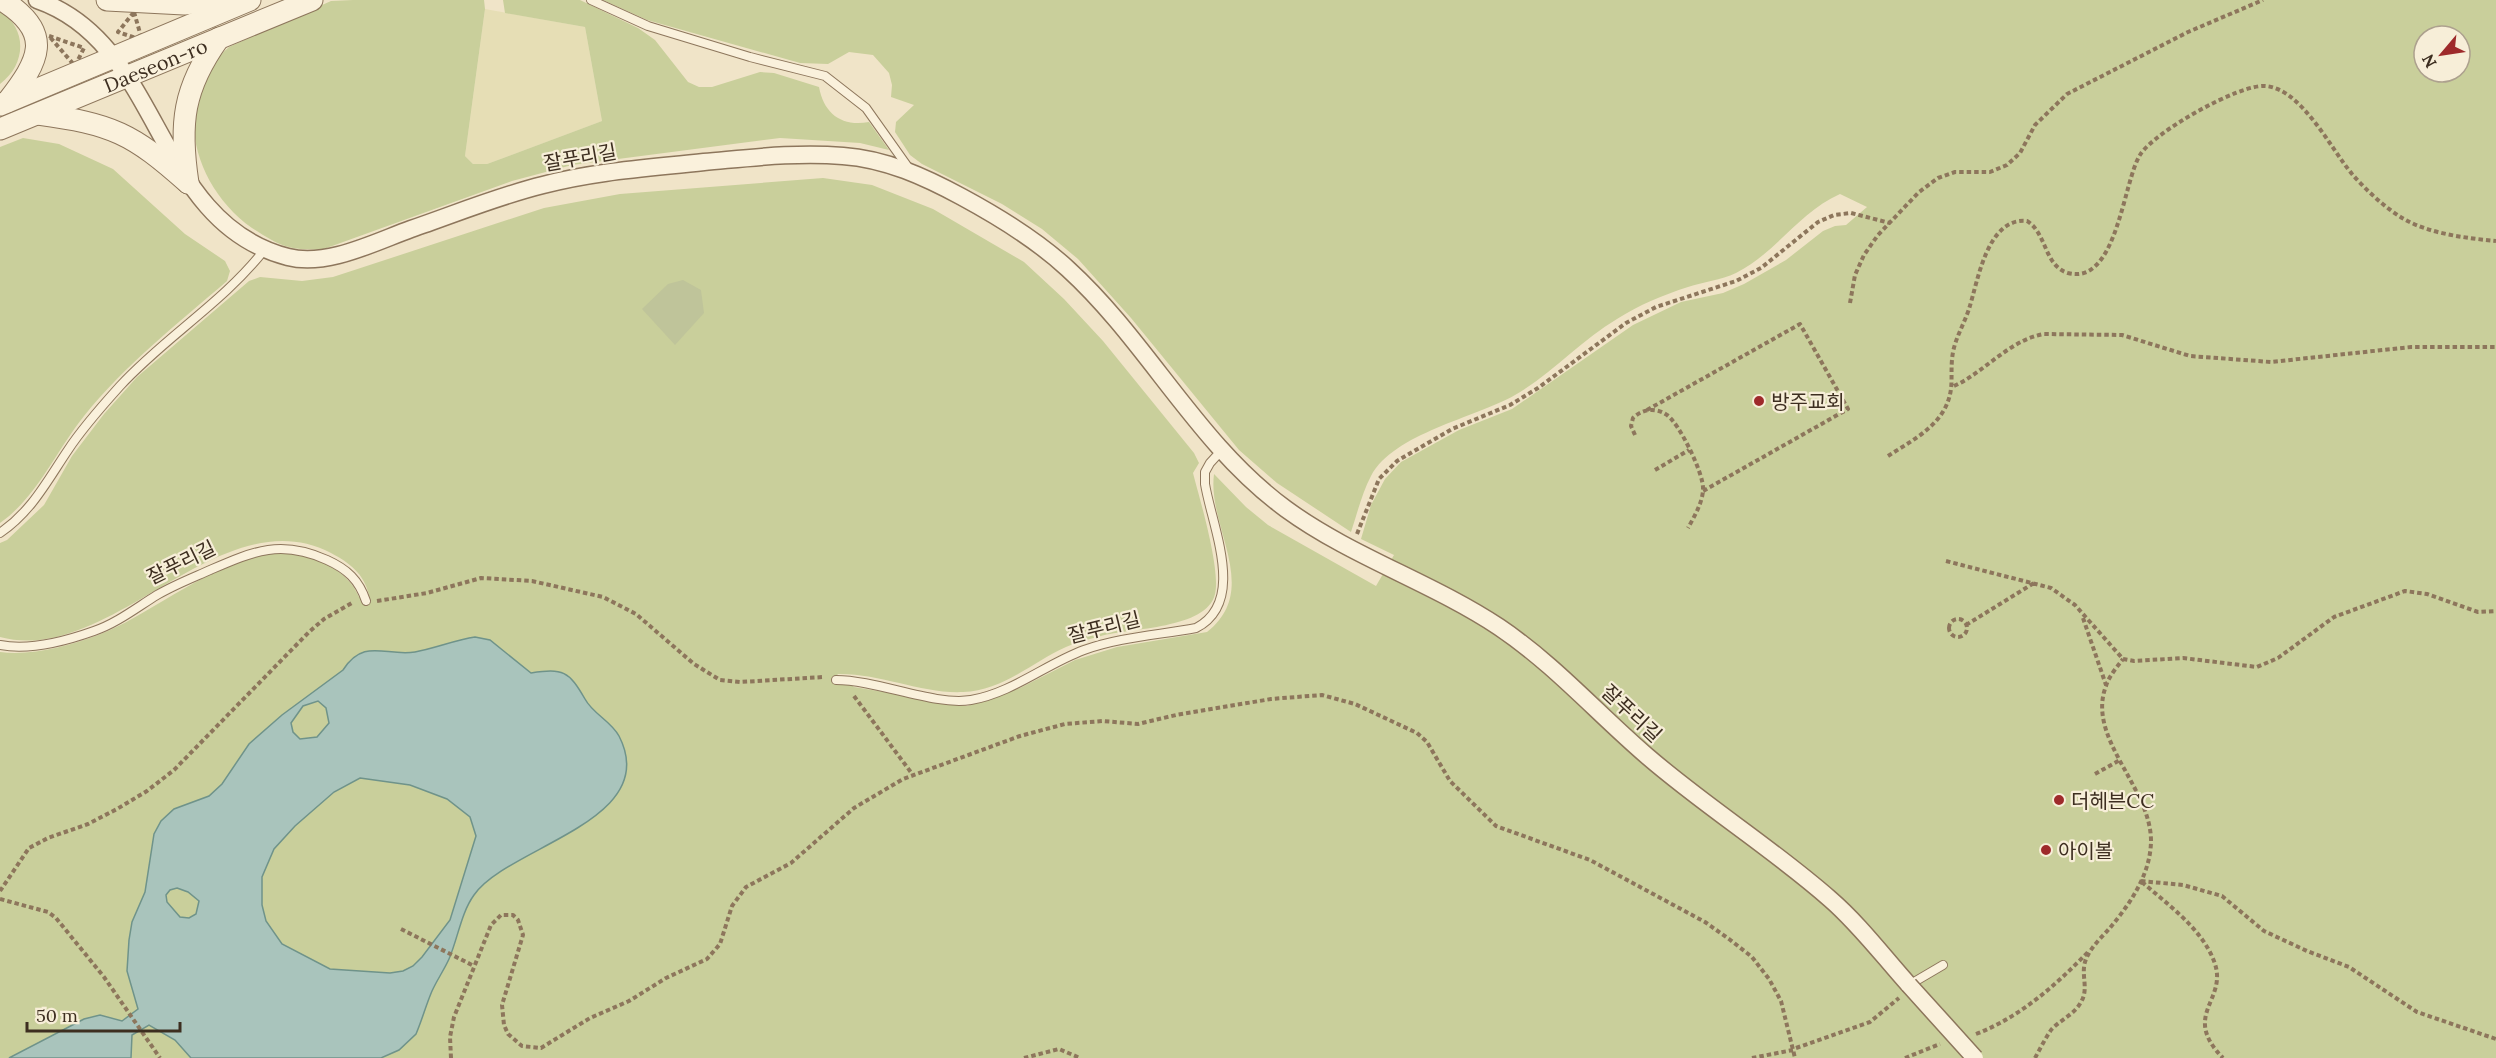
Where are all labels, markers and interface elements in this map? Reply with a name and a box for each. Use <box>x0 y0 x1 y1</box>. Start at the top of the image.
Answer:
north arrow <box>2412 24 2472 84</box>
street label: Daeseon-ro <box>100 32 211 97</box>
text: N <box>2417 51 2441 72</box>
street label: 잘푸리길 <box>542 138 618 176</box>
place label: 방주교회 <box>1771 389 1845 414</box>
marker: 방주교회 <box>1752 394 1766 408</box>
street label: 잘푸리길 <box>142 535 220 589</box>
street label: 잘푸리길 <box>1065 606 1143 648</box>
street label: 잘푸리길 <box>1597 679 1667 747</box>
place label: 더헤븐CC <box>2071 788 2154 813</box>
marker: 더헤븐CC <box>2052 793 2066 807</box>
place label: 아이볼 <box>2058 838 2113 863</box>
marker: 아이볼 <box>2039 843 2053 857</box>
scale bar <box>27 995 180 1033</box>
text: 50 m <box>36 1004 78 1027</box>

